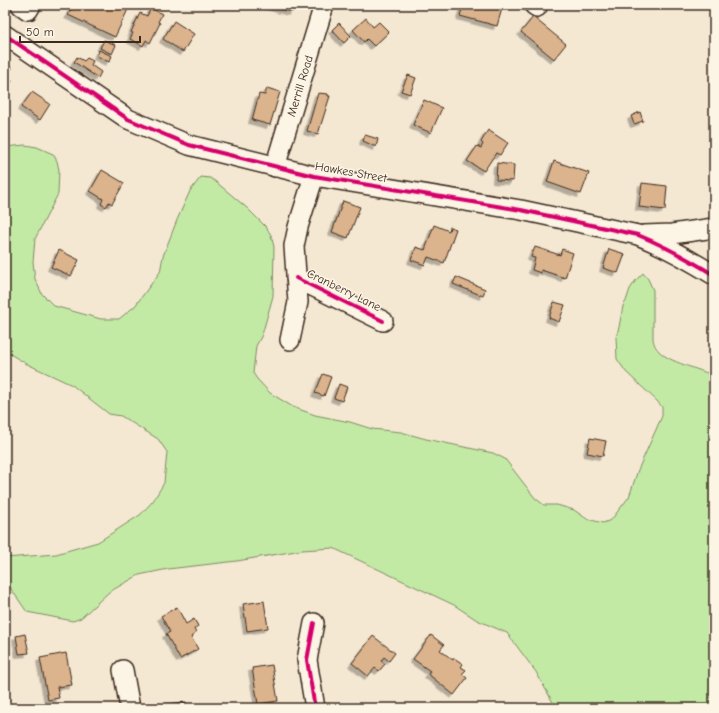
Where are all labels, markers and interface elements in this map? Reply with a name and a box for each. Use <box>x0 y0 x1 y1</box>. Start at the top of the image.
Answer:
scale bar <box>20 18 140 44</box>
text: 50 m <box>26 25 54 39</box>
street label: Merrill Road <box>284 54 316 118</box>
street label: Hawkes Street <box>314 159 389 185</box>
street label: Cranberry Lane <box>305 266 383 314</box>

